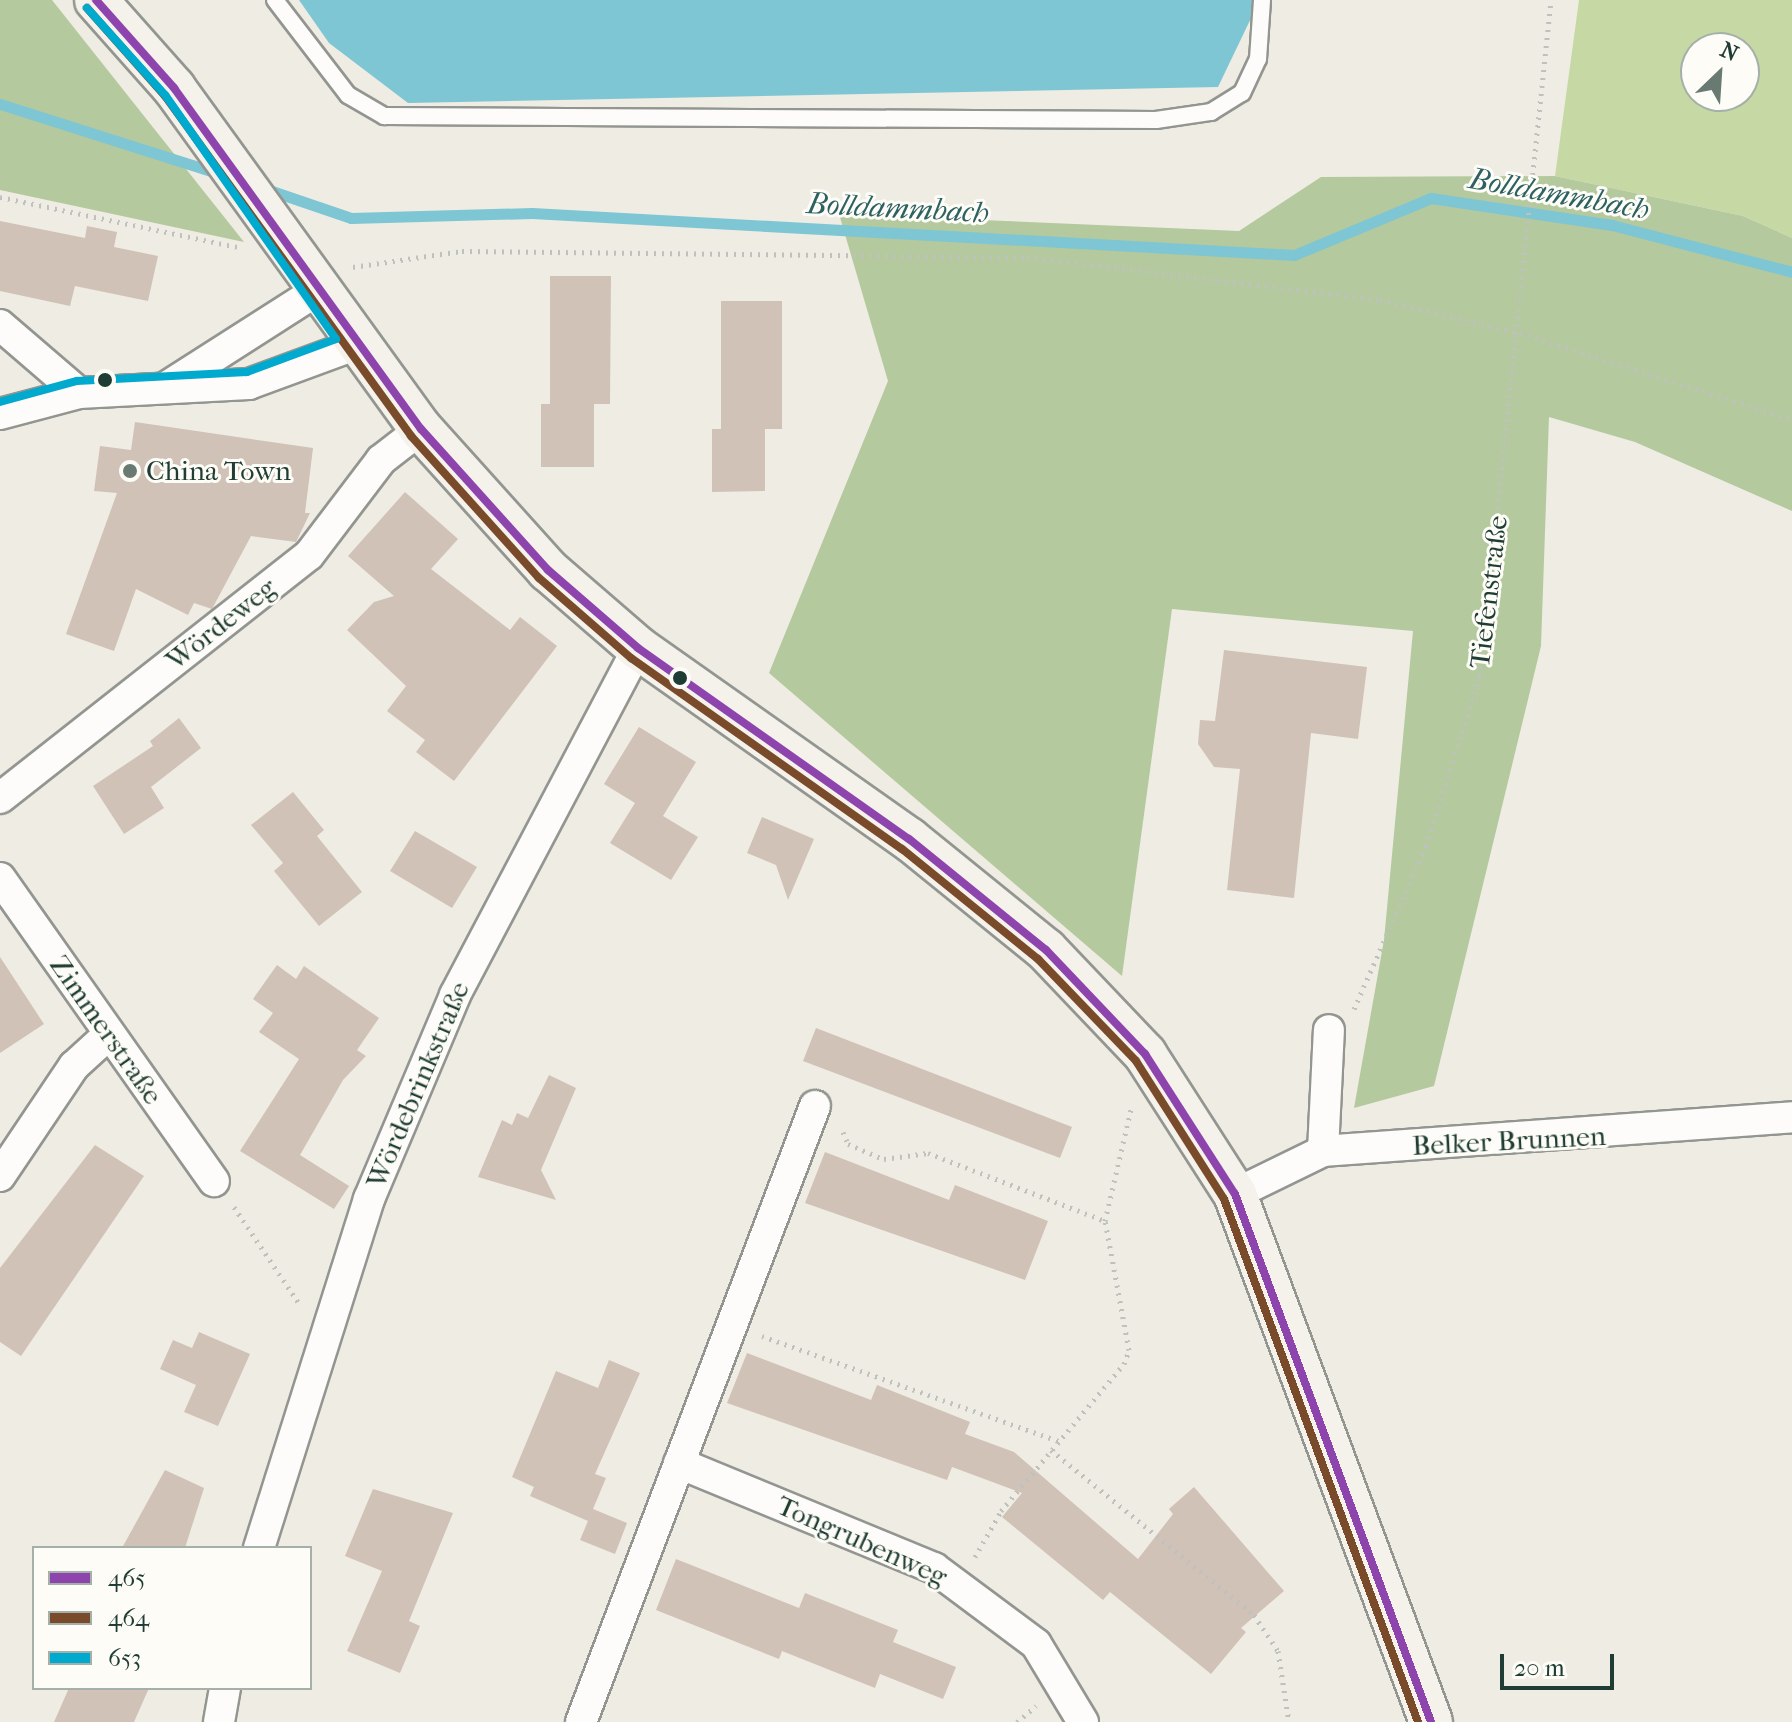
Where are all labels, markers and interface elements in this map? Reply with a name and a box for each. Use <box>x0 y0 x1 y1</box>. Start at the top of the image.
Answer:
north arrow <box>1680 32 1760 112</box>
text: N <box>1716 37 1742 67</box>
water label: Bolldammbach <box>1466 161 1652 229</box>
water label: Bolldammbach <box>806 186 990 232</box>
unlabelled marker <box>97 372 113 388</box>
place label: China Town <box>146 454 291 488</box>
marker: China Town <box>121 462 139 480</box>
street label: Tiefenstraße <box>1463 514 1515 670</box>
street label: Wördeweg <box>159 571 283 677</box>
unlabelled marker <box>672 670 688 686</box>
street label: Zimmerstraße <box>42 949 170 1111</box>
street label: Wördebrinkstraße <box>359 977 477 1193</box>
street label: Belker Brunnen <box>1411 1119 1607 1163</box>
street label: Tongrubenweg <box>772 1488 952 1594</box>
legend <box>32 1546 312 1690</box>
text: 465 <box>108 1564 146 1592</box>
text: 464 <box>108 1604 149 1632</box>
scale bar <box>1504 1638 1618 1688</box>
text: 653 <box>108 1644 141 1672</box>
text: 20 m <box>1514 1654 1565 1682</box>

